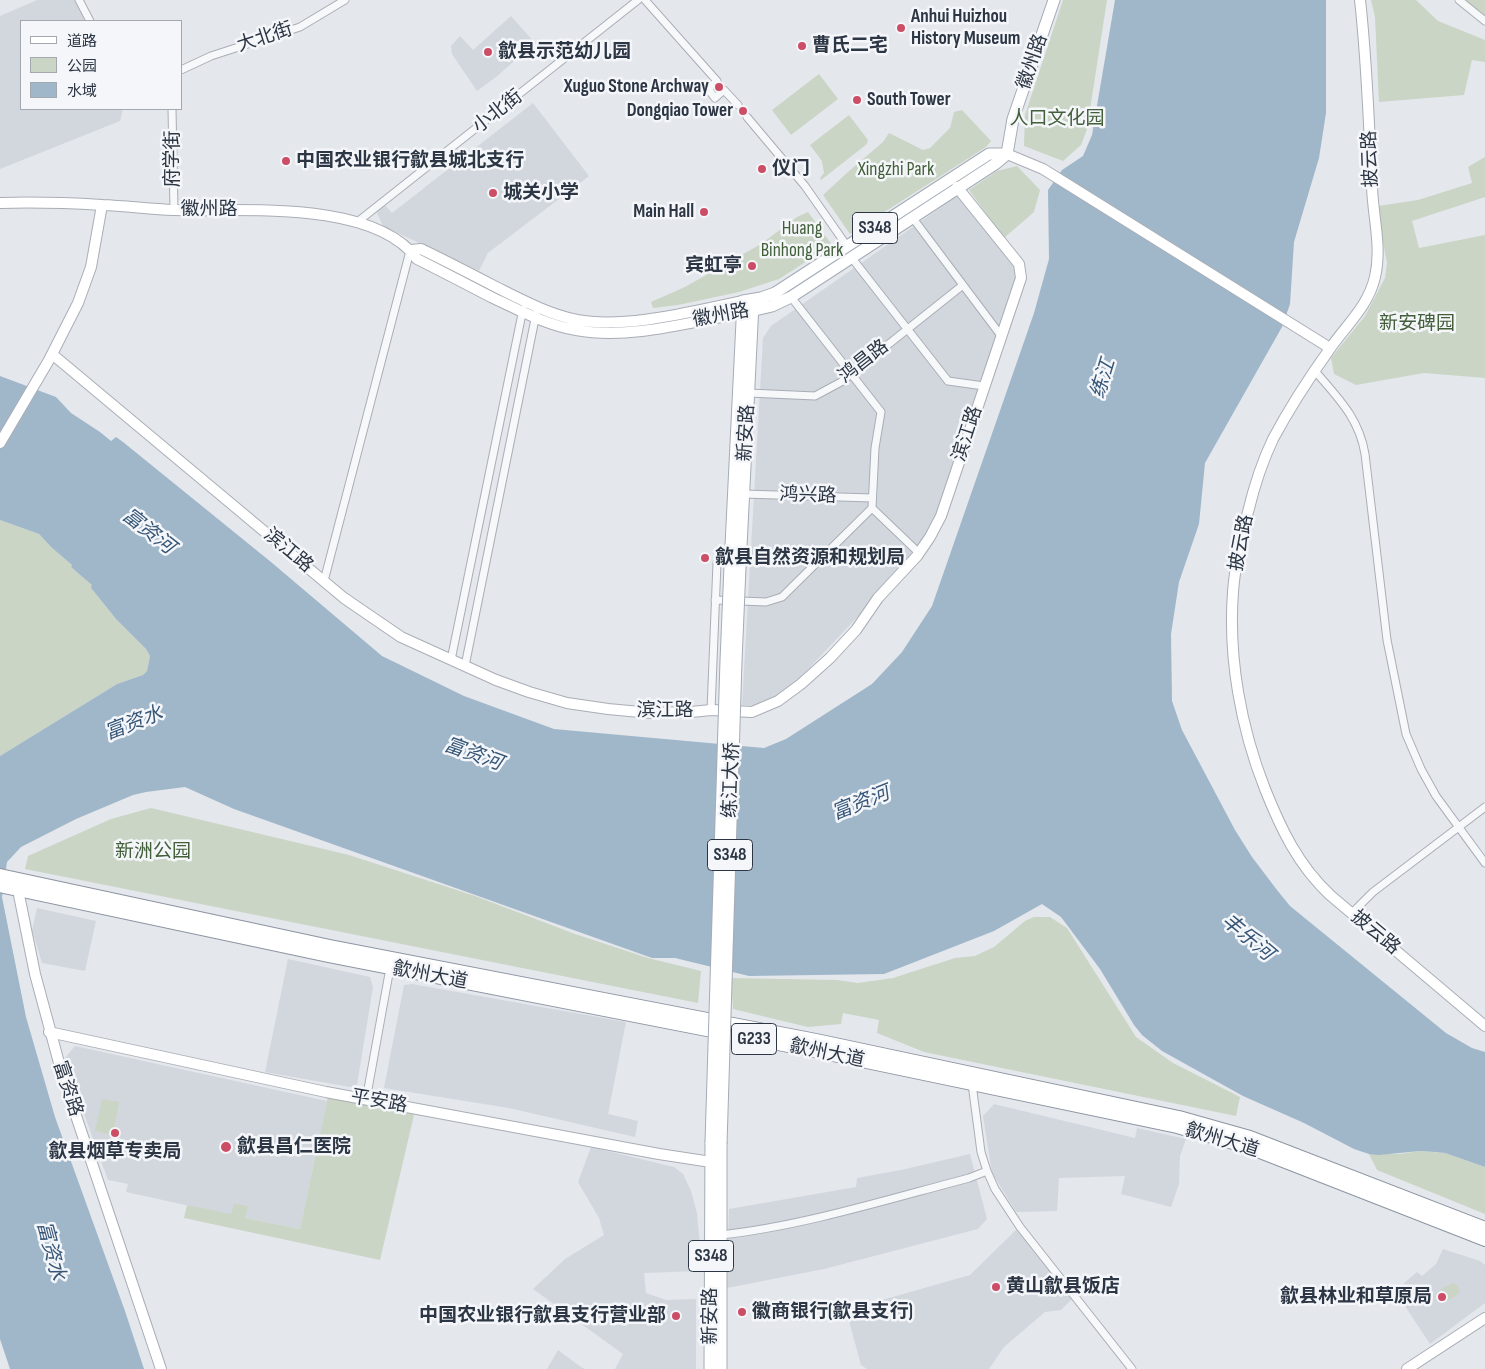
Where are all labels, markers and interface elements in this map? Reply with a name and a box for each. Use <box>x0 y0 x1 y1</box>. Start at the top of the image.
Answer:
place label: Anhui Huizhou History Museum <box>911 6 1020 50</box>
street label: 大北街 <box>234 18 296 58</box>
legend <box>20 20 182 110</box>
marker: Anhui Huizhou History Museum <box>895 22 907 34</box>
street label: 徽州路 <box>1013 31 1053 93</box>
text: 道路 <box>67 32 97 51</box>
place label: 曹氏二宅 <box>812 35 888 57</box>
marker: 曹氏二宅 <box>796 40 808 52</box>
place label: 歙县示范幼儿园 <box>498 41 631 63</box>
marker: 歙县示范幼儿园 <box>482 46 494 58</box>
text: 公园 <box>67 57 97 76</box>
place label: Xuguo Stone Archway <box>564 76 709 98</box>
marker: Xuguo Stone Archway <box>713 81 725 93</box>
text: 水域 <box>67 82 97 101</box>
street label: 小北街 <box>469 85 527 139</box>
place label: South Tower <box>867 89 951 111</box>
marker: South Tower <box>851 94 863 106</box>
place label: Dongqiao Tower <box>627 100 733 122</box>
marker: Dongqiao Tower <box>737 105 749 117</box>
park label: 人口文化园 <box>1010 108 1104 130</box>
street label: 披云路 <box>1359 130 1383 188</box>
street label: 府学街 <box>162 131 184 187</box>
place label: 中国农业银行歙县城北支行 <box>296 150 524 172</box>
marker: 中国农业银行歙县城北支行 <box>280 155 292 167</box>
place label: 仪门 <box>772 158 810 180</box>
park label: Xingzhi Park <box>858 159 934 181</box>
marker: 仪门 <box>756 163 768 175</box>
place label: 城关小学 <box>503 182 579 204</box>
marker: 城关小学 <box>487 187 499 199</box>
street label: 徽州路 <box>181 199 237 221</box>
place label: Main Hall <box>633 201 694 223</box>
marker: Main Hall <box>698 206 710 218</box>
road number: S348 <box>852 212 898 244</box>
park label: Huang Binhong Park <box>761 218 843 262</box>
place label: 宾虹亭 <box>685 255 742 277</box>
marker: 宾虹亭 <box>746 260 758 272</box>
street label: 徽州路 <box>691 300 751 332</box>
park label: 新安碑园 <box>1379 313 1455 335</box>
street label: 鸿昌路 <box>835 335 893 389</box>
water label: 练江 <box>1087 356 1121 402</box>
street label: 滨江路 <box>948 403 988 465</box>
street label: 新安路 <box>734 404 760 462</box>
street label: 鸿兴路 <box>779 484 837 508</box>
water label: 富资河 <box>117 504 179 560</box>
street label: 披云路 <box>1225 513 1259 573</box>
street label: 滨江路 <box>259 524 317 578</box>
place label: 歙县自然资源和规划局 <box>715 547 905 569</box>
marker: 歙县自然资源和规划局 <box>699 552 711 564</box>
street label: 滨江路 <box>637 700 693 722</box>
water label: 富资水 <box>102 702 166 746</box>
water label: 富资河 <box>441 733 505 777</box>
street label: 练江大桥 <box>719 742 745 818</box>
water label: 富资河 <box>829 782 893 826</box>
road number: S348 <box>708 840 752 870</box>
park label: 新洲公园 <box>115 841 191 863</box>
street label: 披云路 <box>1346 906 1404 960</box>
water label: 丰乐河 <box>1216 910 1278 966</box>
street label: 歙州大道 <box>391 958 469 994</box>
road number: G233 <box>732 1024 776 1054</box>
street label: 歙州大道 <box>787 1035 867 1073</box>
street label: 富资路 <box>47 1058 87 1120</box>
street label: 平安路 <box>349 1086 409 1118</box>
street label: 歙州大道 <box>1182 1119 1262 1163</box>
marker: 歙县烟草专卖局 <box>109 1127 121 1139</box>
place label: 歙县昌仁医院 <box>237 1136 351 1158</box>
marker: 歙县昌仁医院 <box>219 1140 233 1154</box>
place label: 歙县烟草专卖局 <box>49 1141 181 1163</box>
water label: 富资水 <box>31 1219 69 1283</box>
road number: S348 <box>688 1240 734 1272</box>
place label: 黄山歙县饭店 <box>1006 1276 1120 1298</box>
marker: 黄山歙县饭店 <box>990 1281 1002 1293</box>
place label: 歙县林业和草原局 <box>1280 1286 1432 1308</box>
street label: 新安路 <box>700 1288 722 1344</box>
marker: 歙县林业和草原局 <box>1436 1291 1448 1303</box>
place label: 徽商银行(歙县支行) <box>752 1301 913 1323</box>
place label: 中国农业银行歙县支行营业部 <box>419 1305 666 1327</box>
marker: 徽商银行(歙县支行) <box>736 1306 748 1318</box>
marker: 中国农业银行歙县支行营业部 <box>670 1310 682 1322</box>

